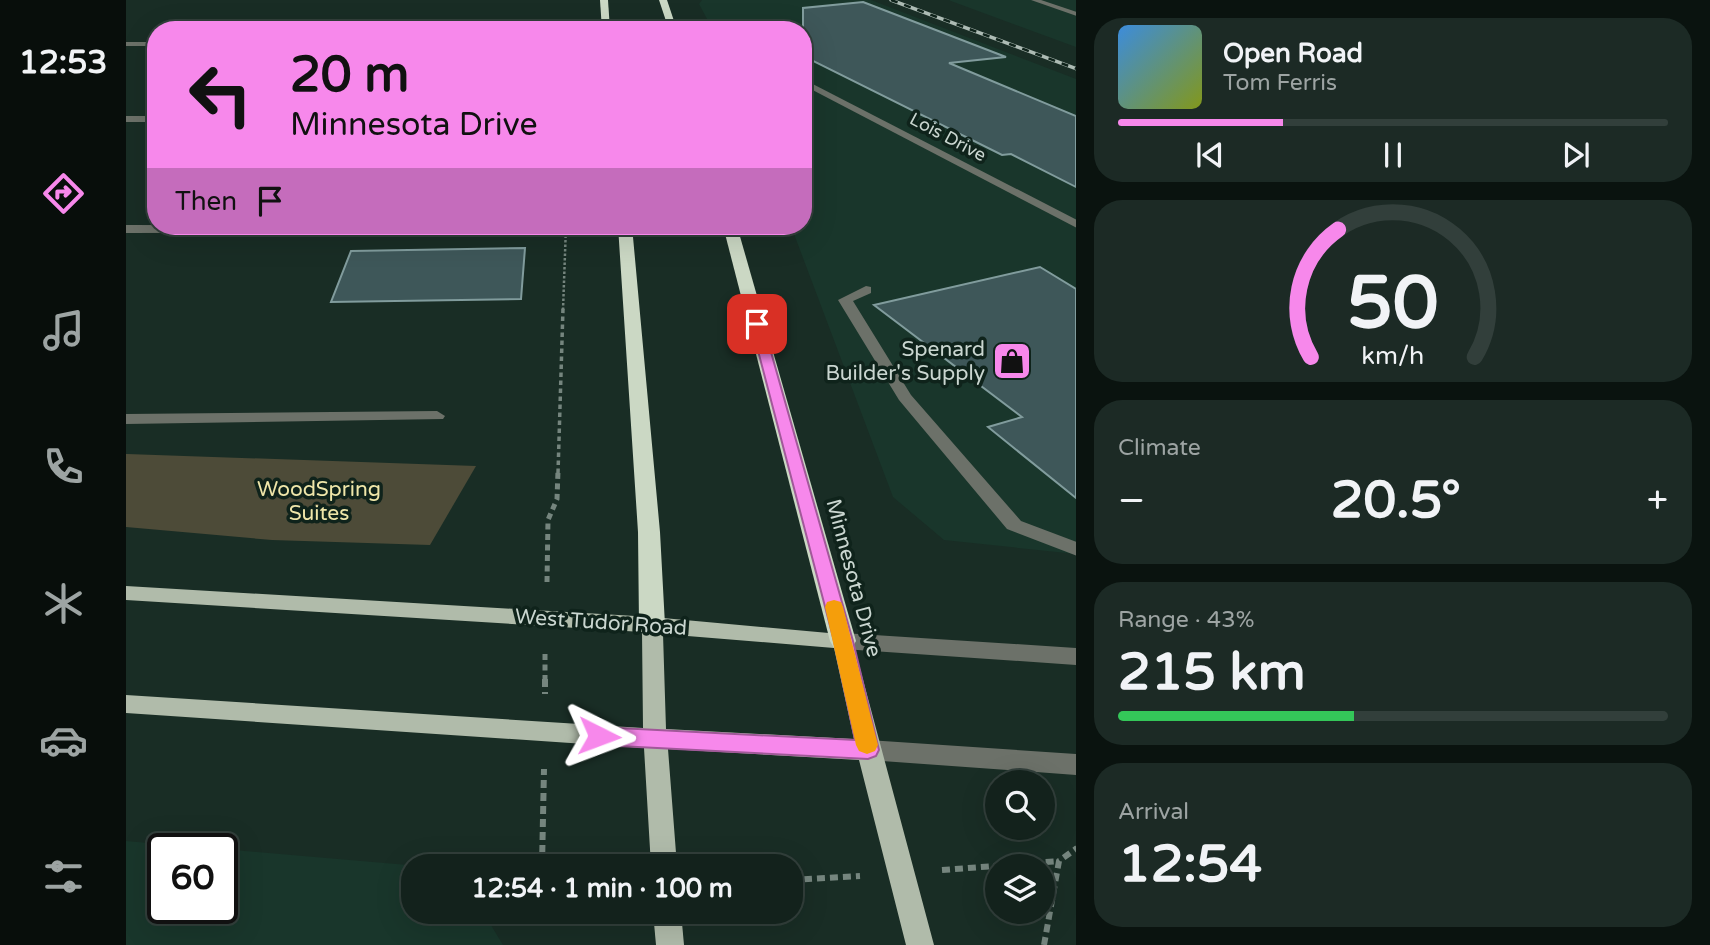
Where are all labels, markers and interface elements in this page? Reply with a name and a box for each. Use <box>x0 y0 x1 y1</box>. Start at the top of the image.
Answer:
text: Open Road <box>1223 38 1363 69</box>
text: 12:53 <box>19 44 107 82</box>
text: 20 m <box>290 46 409 105</box>
icon: left <box>175 49 266 140</box>
text: Tom Ferris <box>1223 69 1337 97</box>
text: Minnesota Drive <box>290 106 538 144</box>
street label: Lois Drive <box>906 108 990 166</box>
icon: previous <box>1191 136 1229 174</box>
icon: pause <box>1374 136 1412 174</box>
icon: next <box>1557 136 1595 174</box>
icon: directions <box>39 169 88 218</box>
icon: arrive <box>251 182 289 220</box>
text: Then <box>175 186 237 217</box>
text: 50 <box>1347 260 1439 348</box>
pin <box>727 294 787 354</box>
icon: arrive <box>738 305 776 343</box>
icon: music <box>39 306 88 355</box>
place label: Spenard Builder's Supply <box>825 337 985 386</box>
shop icon: Spenard Builder's Supply <box>991 340 1033 382</box>
text: km/h <box>1362 341 1424 371</box>
text: Climate <box>1118 434 1201 462</box>
icon: phone <box>39 442 88 491</box>
text: 20.5° <box>1331 469 1461 532</box>
park label: WoodSpring Suites <box>257 477 381 526</box>
text: − <box>1118 478 1145 524</box>
text: + <box>1647 478 1668 524</box>
street label: Minnesota Drive <box>820 496 887 660</box>
icon: climate <box>39 579 88 628</box>
street label: West Tudor Road <box>514 604 688 641</box>
text: Range · 43% <box>1118 606 1254 634</box>
text: 215 km <box>1118 641 1306 704</box>
position arrow <box>562 699 636 773</box>
icon: car <box>39 716 88 765</box>
map controls <box>985 770 1055 924</box>
button: search <box>985 770 1055 840</box>
text: Arrival <box>1118 798 1189 826</box>
speed limit sign: 60 <box>147 833 238 924</box>
text: 12:54 <box>1118 833 1262 896</box>
icon: filters <box>39 852 88 901</box>
button: layers <box>985 854 1055 924</box>
text: 12:54 · 1 min · 100 m <box>471 873 733 904</box>

